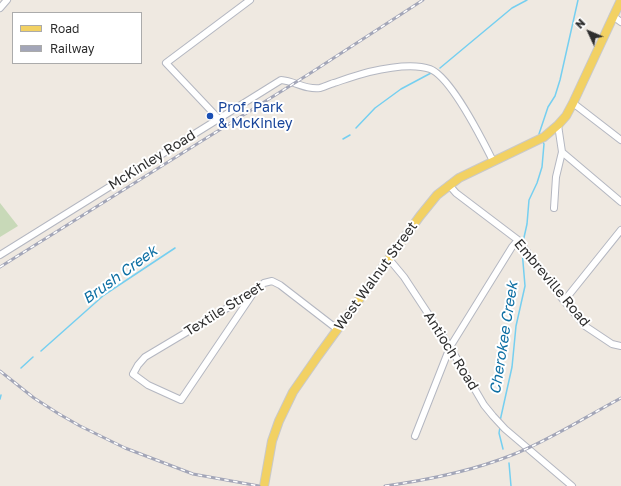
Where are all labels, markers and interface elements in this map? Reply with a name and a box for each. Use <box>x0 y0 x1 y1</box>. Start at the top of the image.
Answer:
legend <box>12 12 142 64</box>
north arrow <box>569 12 609 52</box>
text: N <box>572 16 588 31</box>
text: Road <box>50 21 79 36</box>
text: Railway <box>50 41 95 56</box>
place label: Prof. Park & McKinley <box>218 100 293 132</box>
marker: Prof. Park & McKinley <box>205 111 215 121</box>
street label: McKinley Road <box>105 127 199 193</box>
street label: West Walnut Street <box>331 218 421 334</box>
street label: Embreville Road <box>511 236 593 330</box>
water label: Brush Creek <box>79 242 161 308</box>
street label: Textile Street <box>181 278 267 340</box>
water label: Cherokee Creek <box>486 280 522 396</box>
street label: Antioch Road <box>420 309 482 393</box>

